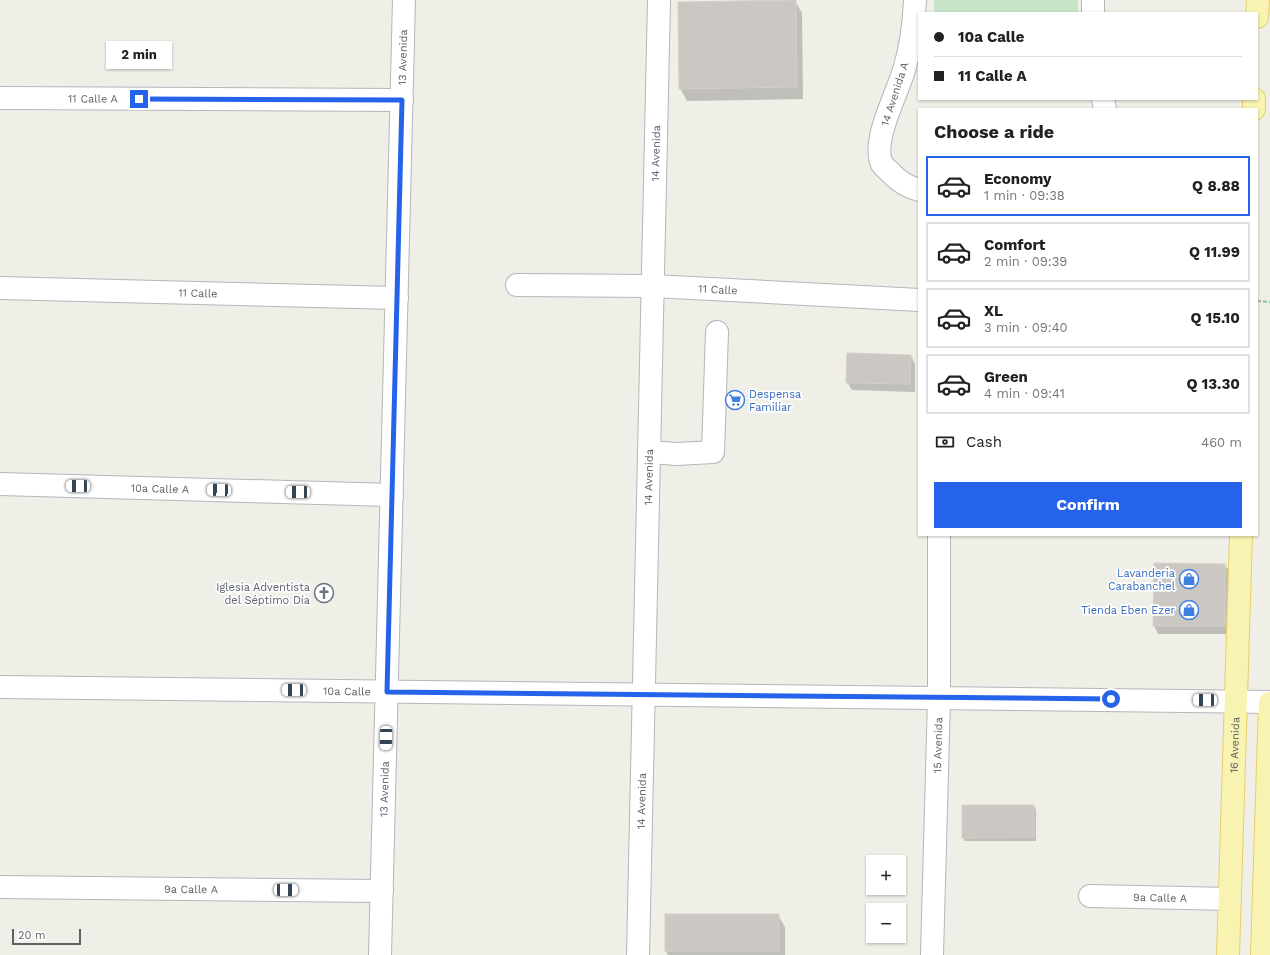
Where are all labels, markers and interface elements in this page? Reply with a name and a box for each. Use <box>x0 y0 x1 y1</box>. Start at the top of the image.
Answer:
text: 10a Calle <box>958 28 1024 46</box>
street label: 13 Avenida <box>395 29 410 85</box>
callout: 2 min <box>106 41 172 69</box>
text: 2 min <box>121 47 157 62</box>
street label: 14 Avenida A <box>879 60 911 128</box>
text: 11 Calle A <box>958 67 1027 85</box>
route end <box>130 90 148 108</box>
street label: 11 Calle A <box>68 92 118 105</box>
text: Choose a ride <box>934 121 1054 142</box>
street label: 14 Avenida <box>649 125 663 181</box>
icon: car <box>936 168 972 204</box>
text: Economy <box>984 170 1051 188</box>
text: Q 8.88 <box>1192 177 1240 195</box>
text: 1 min · 09:38 <box>984 188 1065 203</box>
icon: car <box>936 234 972 270</box>
text: Comfort <box>984 236 1045 254</box>
text: Q 11.99 <box>1189 243 1240 261</box>
text: 2 min · 09:39 <box>984 254 1067 269</box>
street label: 11 Calle <box>698 282 738 297</box>
street label: 11 Calle <box>178 286 218 300</box>
icon: car <box>936 300 972 336</box>
text: XL <box>984 302 1003 320</box>
text: Q 15.10 <box>1191 309 1240 327</box>
text: 3 min · 09:40 <box>984 320 1068 335</box>
icon: car <box>936 366 972 402</box>
text: Green <box>984 368 1028 386</box>
text: Q 13.30 <box>1187 375 1240 393</box>
text: 4 min · 09:41 <box>984 386 1065 401</box>
place label: Despensa Familiar <box>749 388 801 414</box>
supermarket icon: Despensa Familiar <box>724 389 746 411</box>
icon: cash <box>934 431 956 453</box>
text: Cash <box>966 433 1002 451</box>
text: 460 m <box>1201 435 1242 450</box>
street label: 14 Avenida <box>641 449 656 505</box>
car <box>66 480 90 492</box>
street label: 10a Calle A <box>131 481 189 496</box>
button: Confirm <box>934 482 1242 528</box>
car <box>207 484 231 496</box>
car <box>286 486 310 498</box>
place label: Lavanderia Carabanchel <box>1108 567 1176 593</box>
shop icon: Lavanderia Carabanchel <box>1178 568 1200 590</box>
place label: Iglesia Adventista del Séptimo Día <box>216 581 310 607</box>
church icon: Iglesia Adventista del Séptimo Día <box>313 582 335 604</box>
shop icon: Tienda Eben Ezer <box>1178 599 1200 621</box>
place label: Tienda Eben Ezer <box>1081 604 1176 617</box>
car <box>282 684 306 696</box>
street label: 10a Calle <box>323 684 371 698</box>
route start <box>1102 690 1120 708</box>
car <box>1193 694 1217 706</box>
street label: 15 Avenida <box>930 717 945 773</box>
street label: 16 Avenida <box>1227 717 1242 773</box>
car <box>380 726 392 750</box>
street label: 13 Avenida <box>377 761 391 817</box>
street label: 14 Avenida <box>634 773 649 829</box>
map controls <box>866 855 906 943</box>
button: + <box>866 855 906 895</box>
street label: 9a Calle A <box>164 882 218 896</box>
car <box>274 884 298 896</box>
street label: 9a Calle A <box>1133 890 1187 905</box>
button: − <box>866 903 906 943</box>
scale bar <box>12 927 81 946</box>
text: 20 m <box>18 929 46 942</box>

